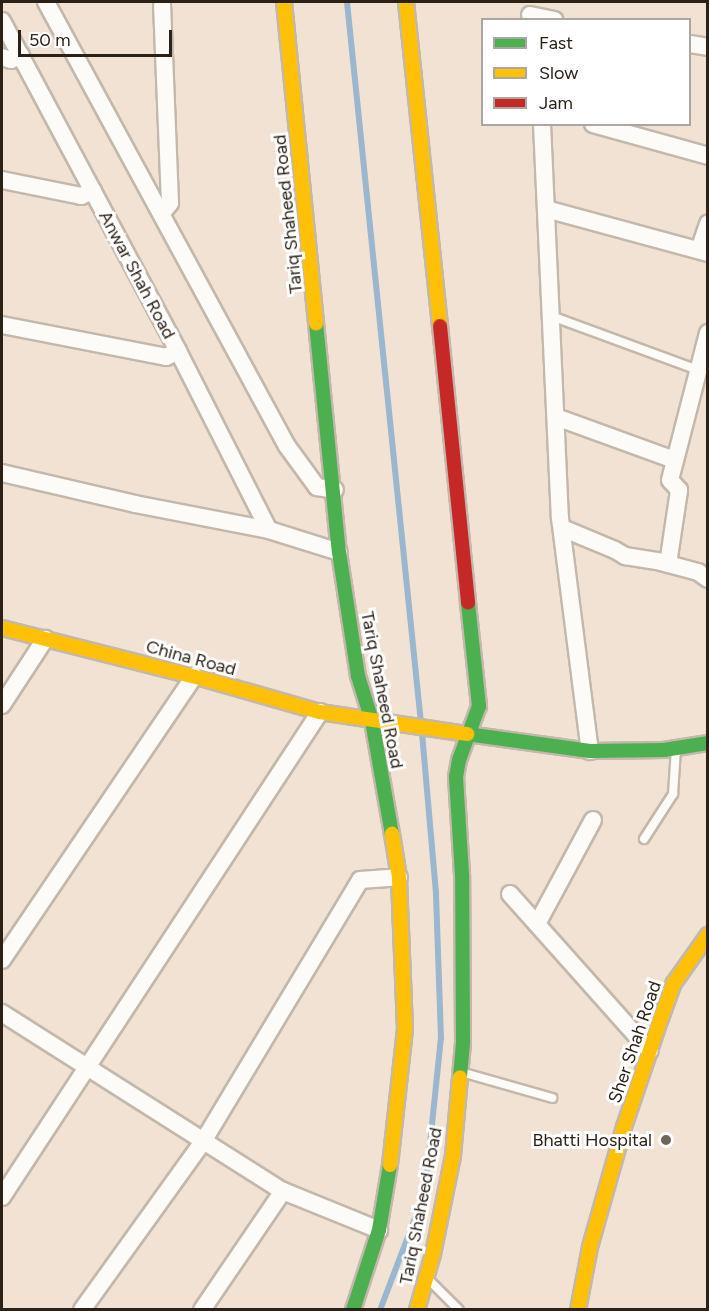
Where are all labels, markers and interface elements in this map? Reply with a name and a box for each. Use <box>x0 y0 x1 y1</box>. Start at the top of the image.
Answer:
scale bar <box>21 18 176 56</box>
legend <box>481 18 691 126</box>
text: 50 m <box>29 29 71 51</box>
text: Fast <box>539 32 573 54</box>
text: Slow <box>539 62 578 84</box>
text: Jam <box>539 92 573 114</box>
street label: Tariq Shaheed Road <box>269 134 307 294</box>
street label: Anwar Shah Road <box>94 207 180 343</box>
street label: Tariq Shaheed Road <box>356 610 408 770</box>
street label: China Road <box>144 636 238 680</box>
street label: Sher Shah Road <box>604 978 666 1106</box>
street label: Tariq Shaheed Road <box>395 1126 447 1286</box>
place label: Bhatti Hospital <box>532 1129 652 1151</box>
marker: Bhatti Hospital <box>657 1131 675 1149</box>

